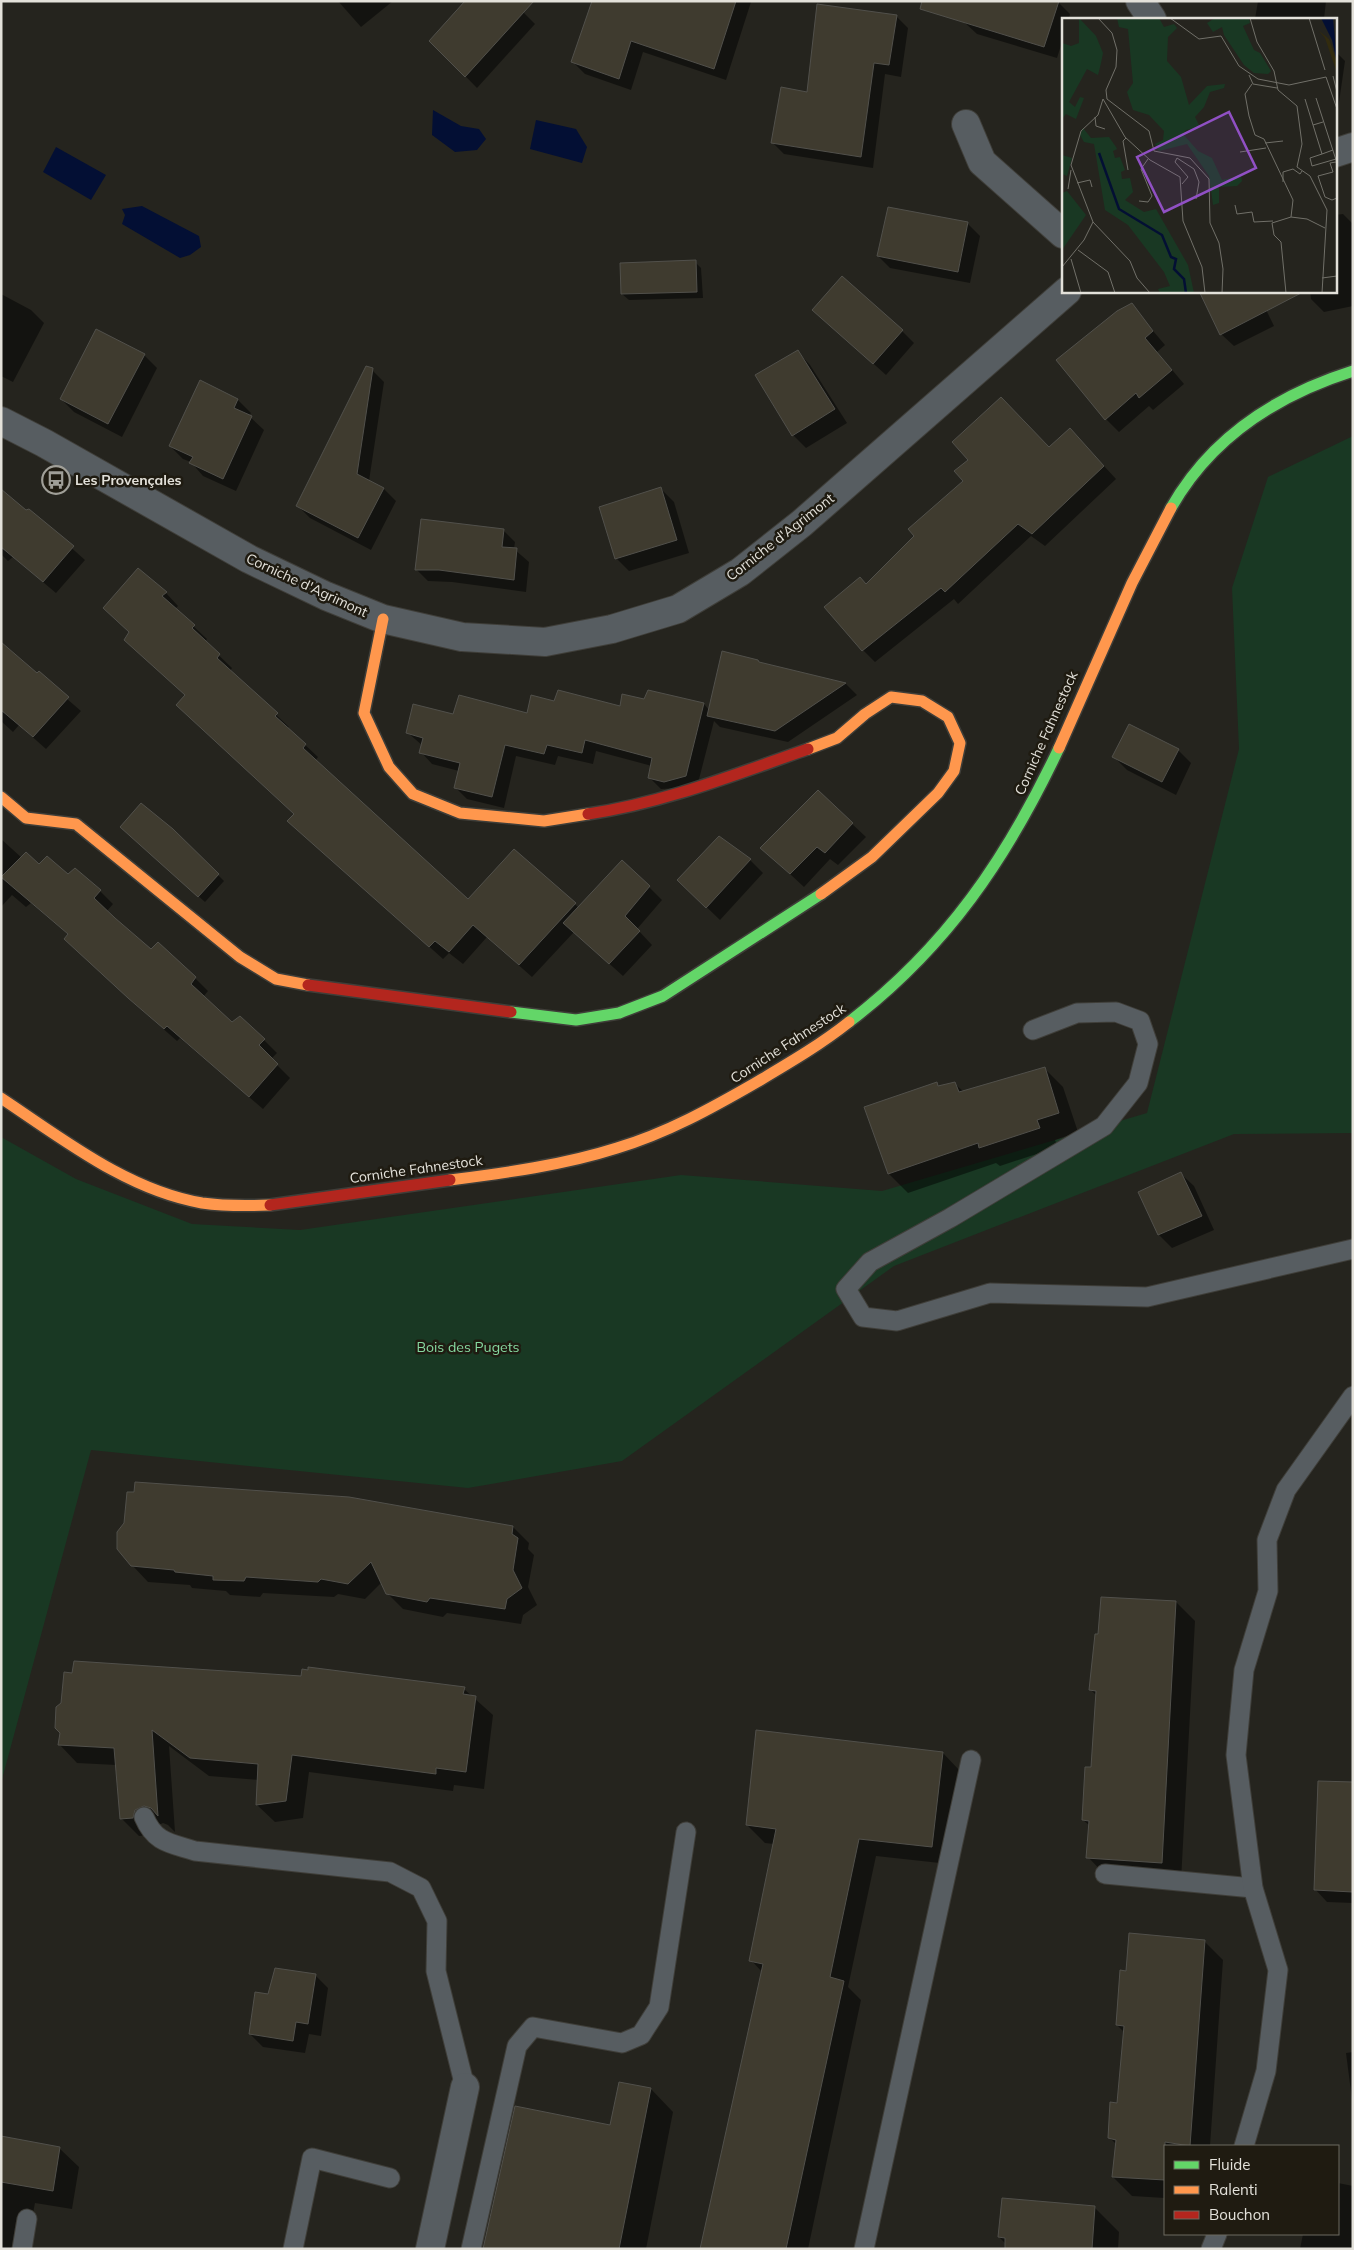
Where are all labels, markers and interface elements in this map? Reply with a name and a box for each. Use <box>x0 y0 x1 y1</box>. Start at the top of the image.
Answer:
inset map <box>1062 18 1336 292</box>
bus stop icon: Les Provençales <box>41 465 71 495</box>
place label: Les Provençales <box>75 471 182 489</box>
street label: Corniche d'Agrimont <box>722 489 838 585</box>
street label: Corniche d'Agrimont <box>243 549 371 621</box>
street label: Corniche Fahnestock <box>1011 667 1082 798</box>
street label: Corniche Fahnestock <box>727 999 850 1087</box>
street label: Corniche Fahnestock <box>348 1151 484 1187</box>
park label: Bois des Pugets <box>416 1338 520 1356</box>
legend <box>1164 2145 1339 2235</box>
text: Fluide <box>1209 2155 1250 2174</box>
text: Ralenti <box>1209 2180 1258 2199</box>
text: Bouchon <box>1209 2205 1270 2224</box>

